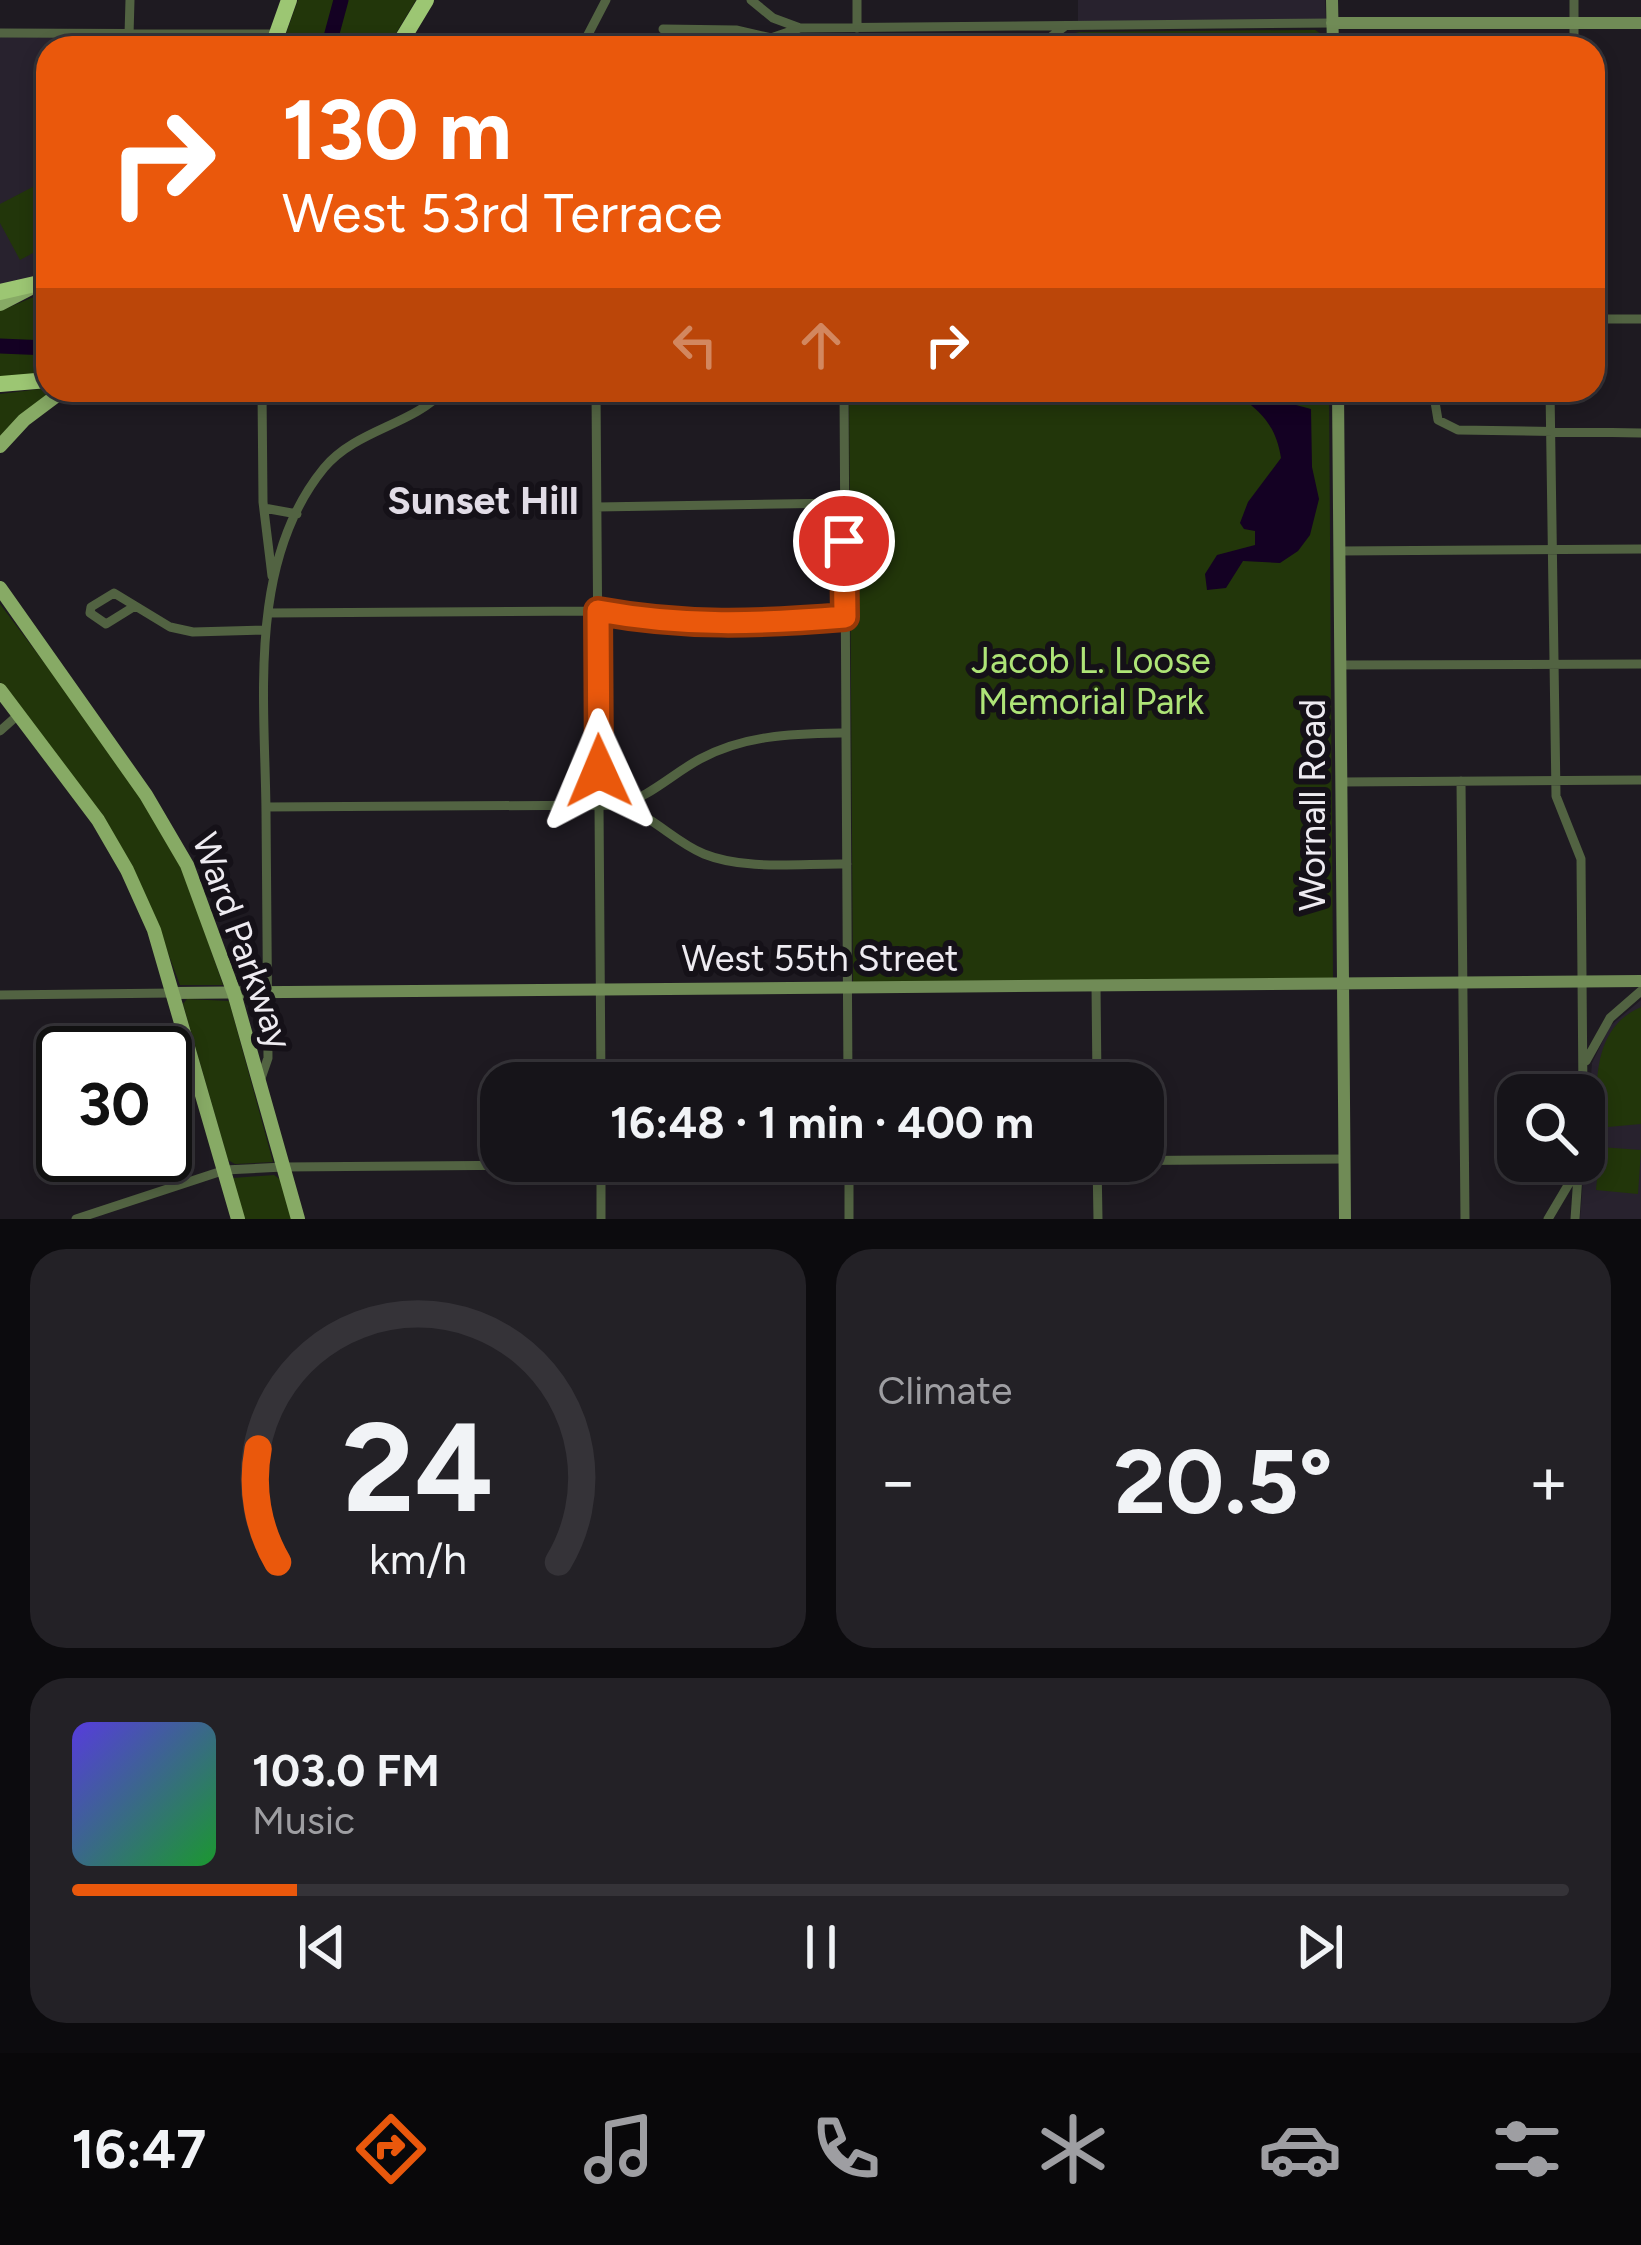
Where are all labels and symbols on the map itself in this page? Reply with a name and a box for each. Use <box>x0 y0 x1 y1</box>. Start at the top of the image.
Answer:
district label: Sunset Hill <box>387 477 579 524</box>
pin <box>793 490 895 592</box>
park label: Jacob L. Loose Memorial Park <box>971 639 1211 723</box>
street label: Wornall Road <box>1291 699 1334 911</box>
position arrow <box>536 708 662 834</box>
street label: Ward Parkway <box>184 827 302 1055</box>
street label: West 55th Street <box>682 937 958 980</box>
speed limit sign: 30 <box>36 1026 192 1182</box>

